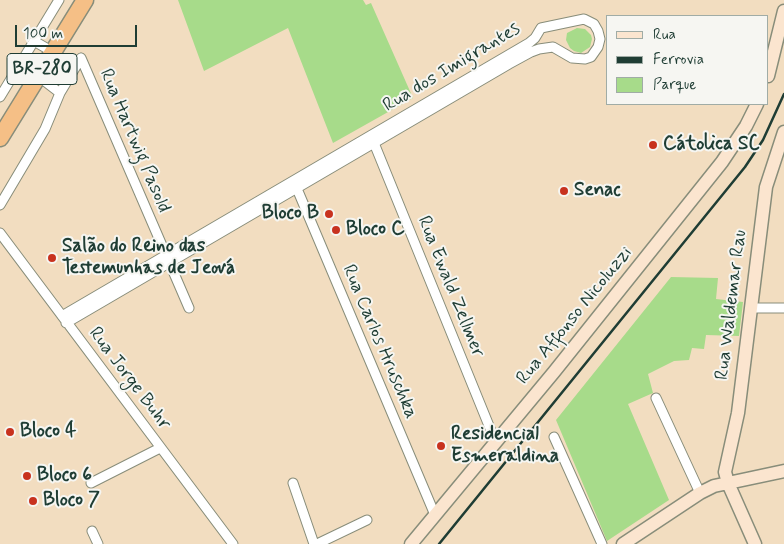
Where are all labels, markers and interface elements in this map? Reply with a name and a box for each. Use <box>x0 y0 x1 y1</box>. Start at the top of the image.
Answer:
scale bar <box>18 15 140 47</box>
legend <box>606 15 769 105</box>
street label: Rua dos Imigrantes <box>379 18 525 118</box>
text: 100 m <box>23 24 63 44</box>
text: Rua <box>653 25 676 45</box>
text: Ferrovia <box>653 50 704 70</box>
road number: BR-280 <box>7 54 77 85</box>
street label: Rua Hartwig Pasold <box>93 66 175 216</box>
text: Parque <box>653 75 696 95</box>
place label: Cátolica SC <box>663 134 760 156</box>
marker: Cátolica SC <box>647 139 659 151</box>
place label: Senac <box>574 180 621 202</box>
marker: Senac <box>558 185 570 197</box>
place label: Bloco B <box>262 203 319 225</box>
marker: Bloco B <box>323 208 335 220</box>
street label: Rua Ewald Zellmer <box>411 213 489 361</box>
place label: Bloco C <box>346 219 405 241</box>
marker: Bloco C <box>330 224 342 236</box>
street label: Rua Waldemar Rau <box>711 229 753 381</box>
place label: Salão do Reino das Testemunhas de Jeová <box>62 236 235 280</box>
street label: Rua Affonso Nicoluzzi <box>512 242 638 390</box>
marker: Salão do Reino das Testemunhas de Jeová <box>46 252 58 264</box>
street label: Rua Carlos Hruschka <box>336 262 422 422</box>
street label: Rua Jorge Buhr <box>83 323 175 435</box>
place label: Bloco 4 <box>20 421 76 443</box>
place label: Residencial Esmeraldina <box>451 424 559 468</box>
marker: Bloco 4 <box>4 426 16 438</box>
marker: Residencial Esmeraldina <box>435 440 447 452</box>
place label: Bloco 6 <box>37 465 92 487</box>
marker: Bloco 6 <box>21 470 33 482</box>
place label: Bloco 7 <box>43 490 100 512</box>
marker: Bloco 7 <box>27 495 39 507</box>

